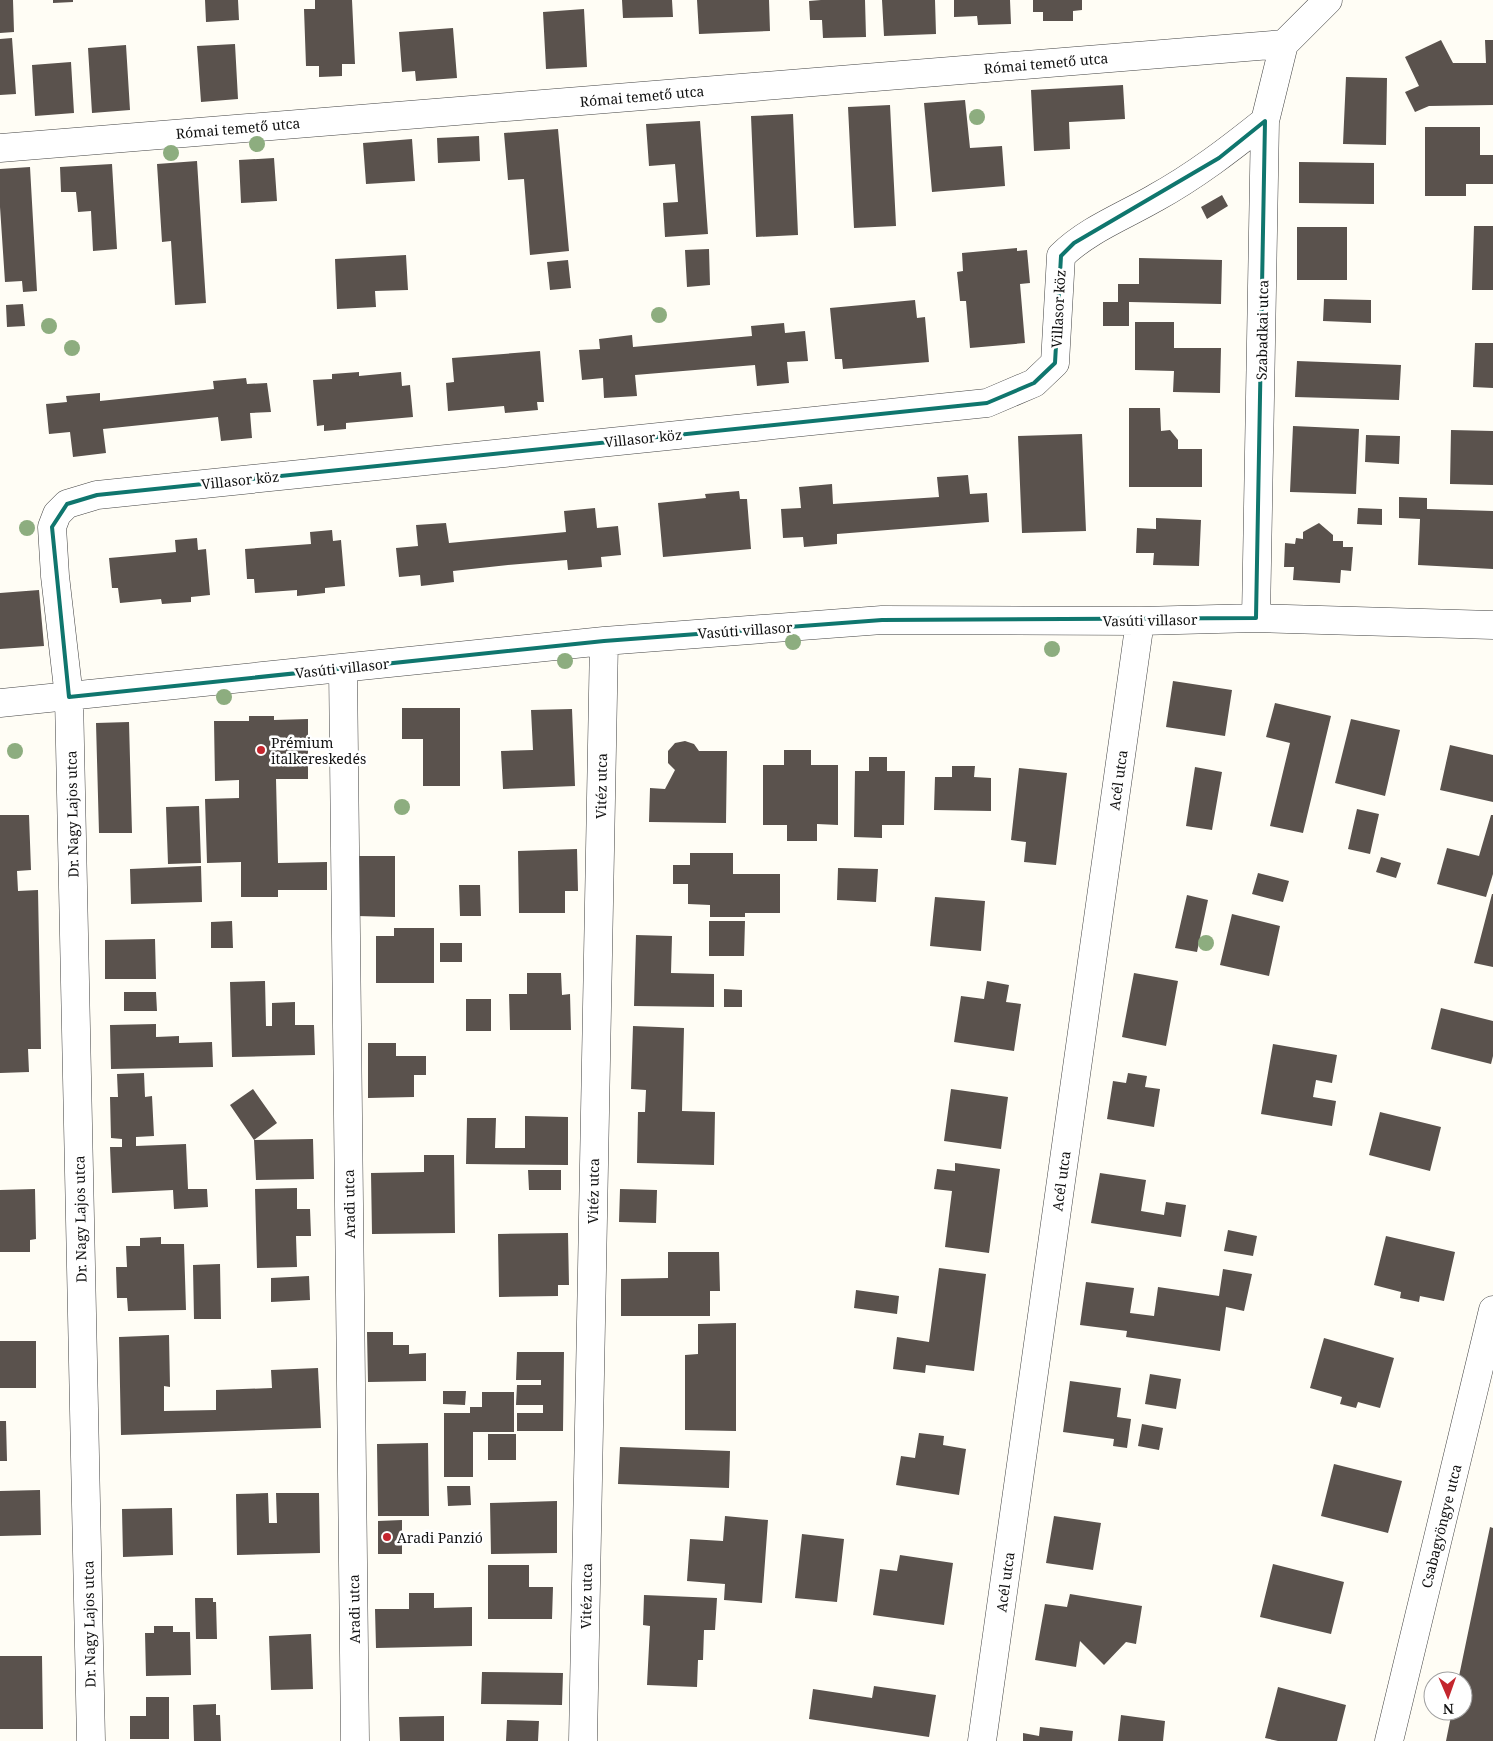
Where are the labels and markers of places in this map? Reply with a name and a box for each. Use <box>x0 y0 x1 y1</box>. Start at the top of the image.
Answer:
place label: Prémium italkereskedés <box>271 733 366 768</box>
marker: Prémium italkereskedés <box>255 744 267 756</box>
place label: Aradi Panzió <box>397 1528 483 1547</box>
marker: Aradi Panzió <box>381 1531 393 1543</box>

